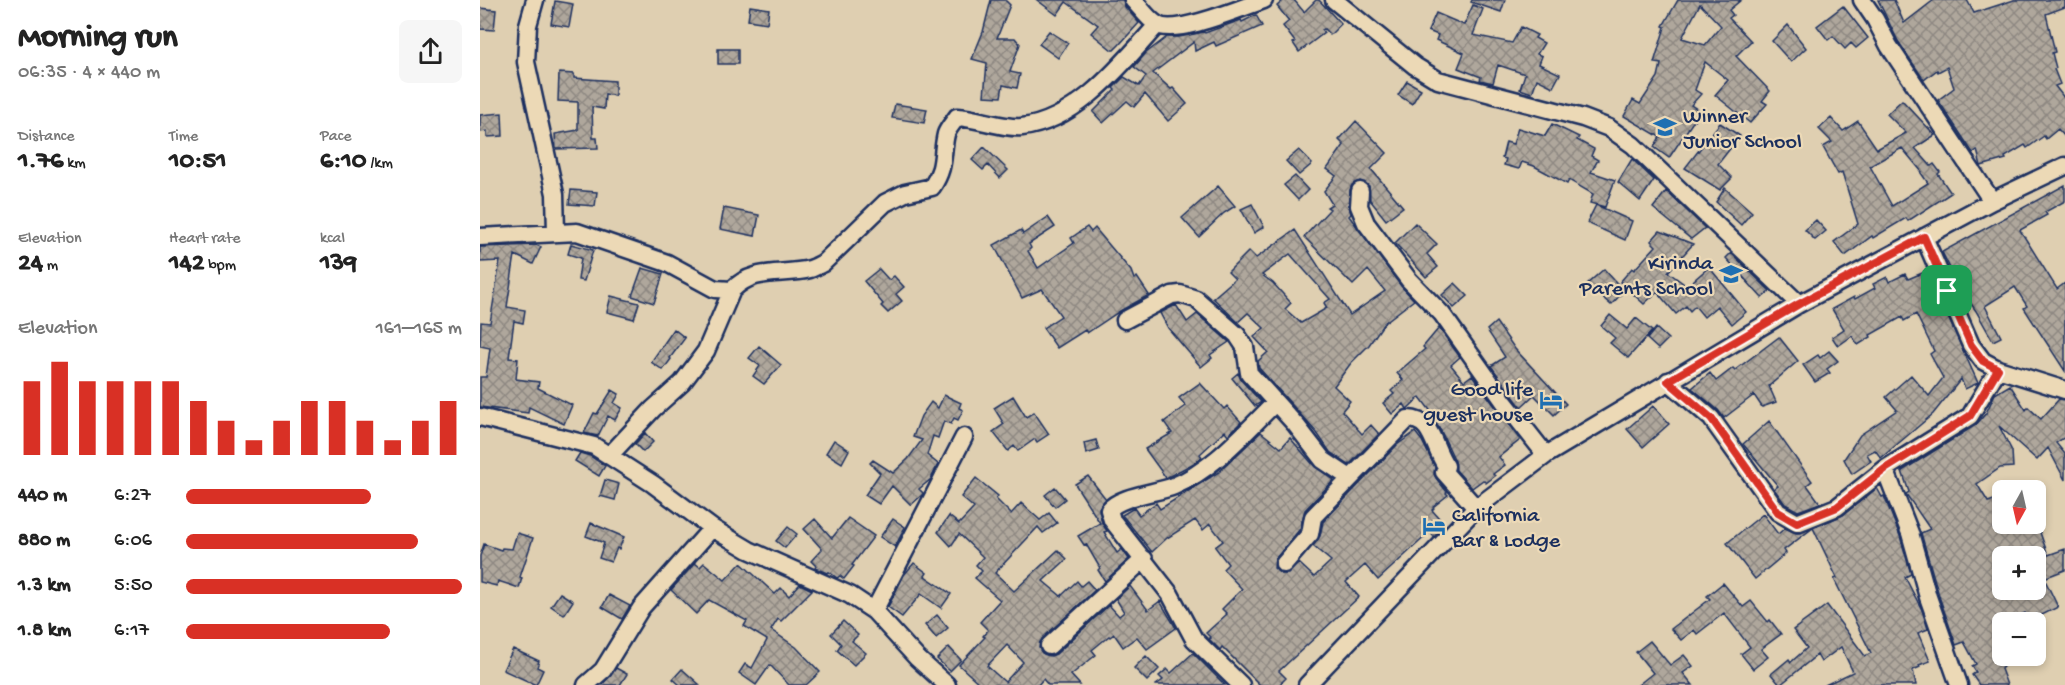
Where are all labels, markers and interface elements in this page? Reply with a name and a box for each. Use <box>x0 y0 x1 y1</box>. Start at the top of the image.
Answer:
text: Morning run <box>18 20 178 58</box>
button: share <box>399 20 462 83</box>
text: 06:35 · 4 × 440 m <box>18 62 160 85</box>
place label: Winner Junior School <box>1683 105 1802 156</box>
school or university icon: Winner Junior School <box>1652 114 1678 140</box>
text: Distance <box>18 128 75 147</box>
text: Time <box>169 128 198 147</box>
text: Pace <box>320 128 351 147</box>
text: 1.76 <box>18 147 63 178</box>
text: 10:51 <box>169 147 227 178</box>
text: 6:10 <box>320 147 367 178</box>
text: km <box>63 155 86 174</box>
text: /km <box>367 155 393 174</box>
text: Elevation <box>18 230 82 249</box>
text: Heart rate <box>169 230 241 249</box>
text: kcal <box>320 230 345 249</box>
text: 24 <box>18 249 43 280</box>
text: 142 <box>169 249 205 280</box>
text: 139 <box>320 249 357 280</box>
place label: Kirinda Parents School <box>1579 252 1714 303</box>
text: m <box>43 257 58 276</box>
text: bpm <box>205 257 236 276</box>
school or university icon: Kirinda Parents School <box>1718 261 1744 287</box>
pin <box>1921 265 1972 316</box>
icon: arrive <box>1930 274 1963 307</box>
text: Elevation <box>18 318 98 341</box>
text: 161–165 m <box>376 318 462 341</box>
place label: Good life guest house <box>1424 378 1534 429</box>
hotel icon: Good life guest house <box>1538 387 1564 413</box>
north arrow <box>1992 480 2046 534</box>
map controls <box>1992 480 2046 666</box>
text: 440 m <box>18 485 67 508</box>
text: 6:27 <box>114 485 151 508</box>
place label: California Bar & Lodge <box>1451 504 1561 555</box>
hotel icon: California Bar & Lodge <box>1421 513 1447 539</box>
text: 880 m <box>18 530 70 553</box>
text: 6:06 <box>114 530 152 553</box>
button: + <box>1992 546 2046 600</box>
text: 1.3 km <box>18 575 71 598</box>
text: 5:50 <box>114 575 153 598</box>
button: − <box>1992 612 2046 666</box>
text: 1.8 km <box>18 620 71 643</box>
text: 6:17 <box>114 620 149 643</box>

